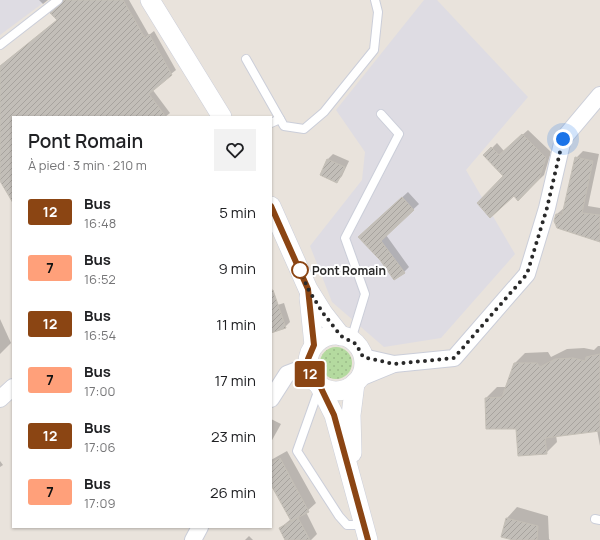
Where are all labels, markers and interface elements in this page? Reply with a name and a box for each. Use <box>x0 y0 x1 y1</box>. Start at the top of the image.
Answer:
text: Pont Romain <box>28 128 143 154</box>
button: heart <box>214 129 256 171</box>
your location <box>553 129 573 149</box>
text: À pied · 3 min · 210 m <box>28 156 147 174</box>
text: Bus <box>84 193 111 214</box>
text: 12 <box>43 202 57 221</box>
text: 5 min <box>219 202 256 223</box>
text: 16:48 <box>84 214 116 232</box>
text: Bus <box>84 249 111 270</box>
text: 7 <box>46 258 54 277</box>
text: 9 min <box>219 258 256 279</box>
marker: Pont Romain <box>291 261 309 279</box>
place label: Pont Romain <box>312 262 386 279</box>
text: 16:52 <box>84 270 116 288</box>
text: Bus <box>84 305 111 326</box>
text: 12 <box>43 314 57 333</box>
text: 11 min <box>216 314 256 335</box>
text: 16:54 <box>84 326 116 344</box>
text: Bus <box>84 361 111 382</box>
line badge: 12 <box>292 361 328 387</box>
text: 12 <box>303 364 317 383</box>
text: 7 <box>46 370 54 389</box>
text: 17 min <box>214 370 256 391</box>
text: 17:00 <box>84 382 115 400</box>
text: Bus <box>84 417 111 438</box>
text: 12 <box>43 426 57 445</box>
text: 23 min <box>211 426 256 447</box>
text: 17:06 <box>84 438 115 456</box>
text: Bus <box>84 473 111 494</box>
text: 7 <box>46 482 54 501</box>
text: 26 min <box>210 482 256 503</box>
text: 17:09 <box>84 494 115 512</box>

